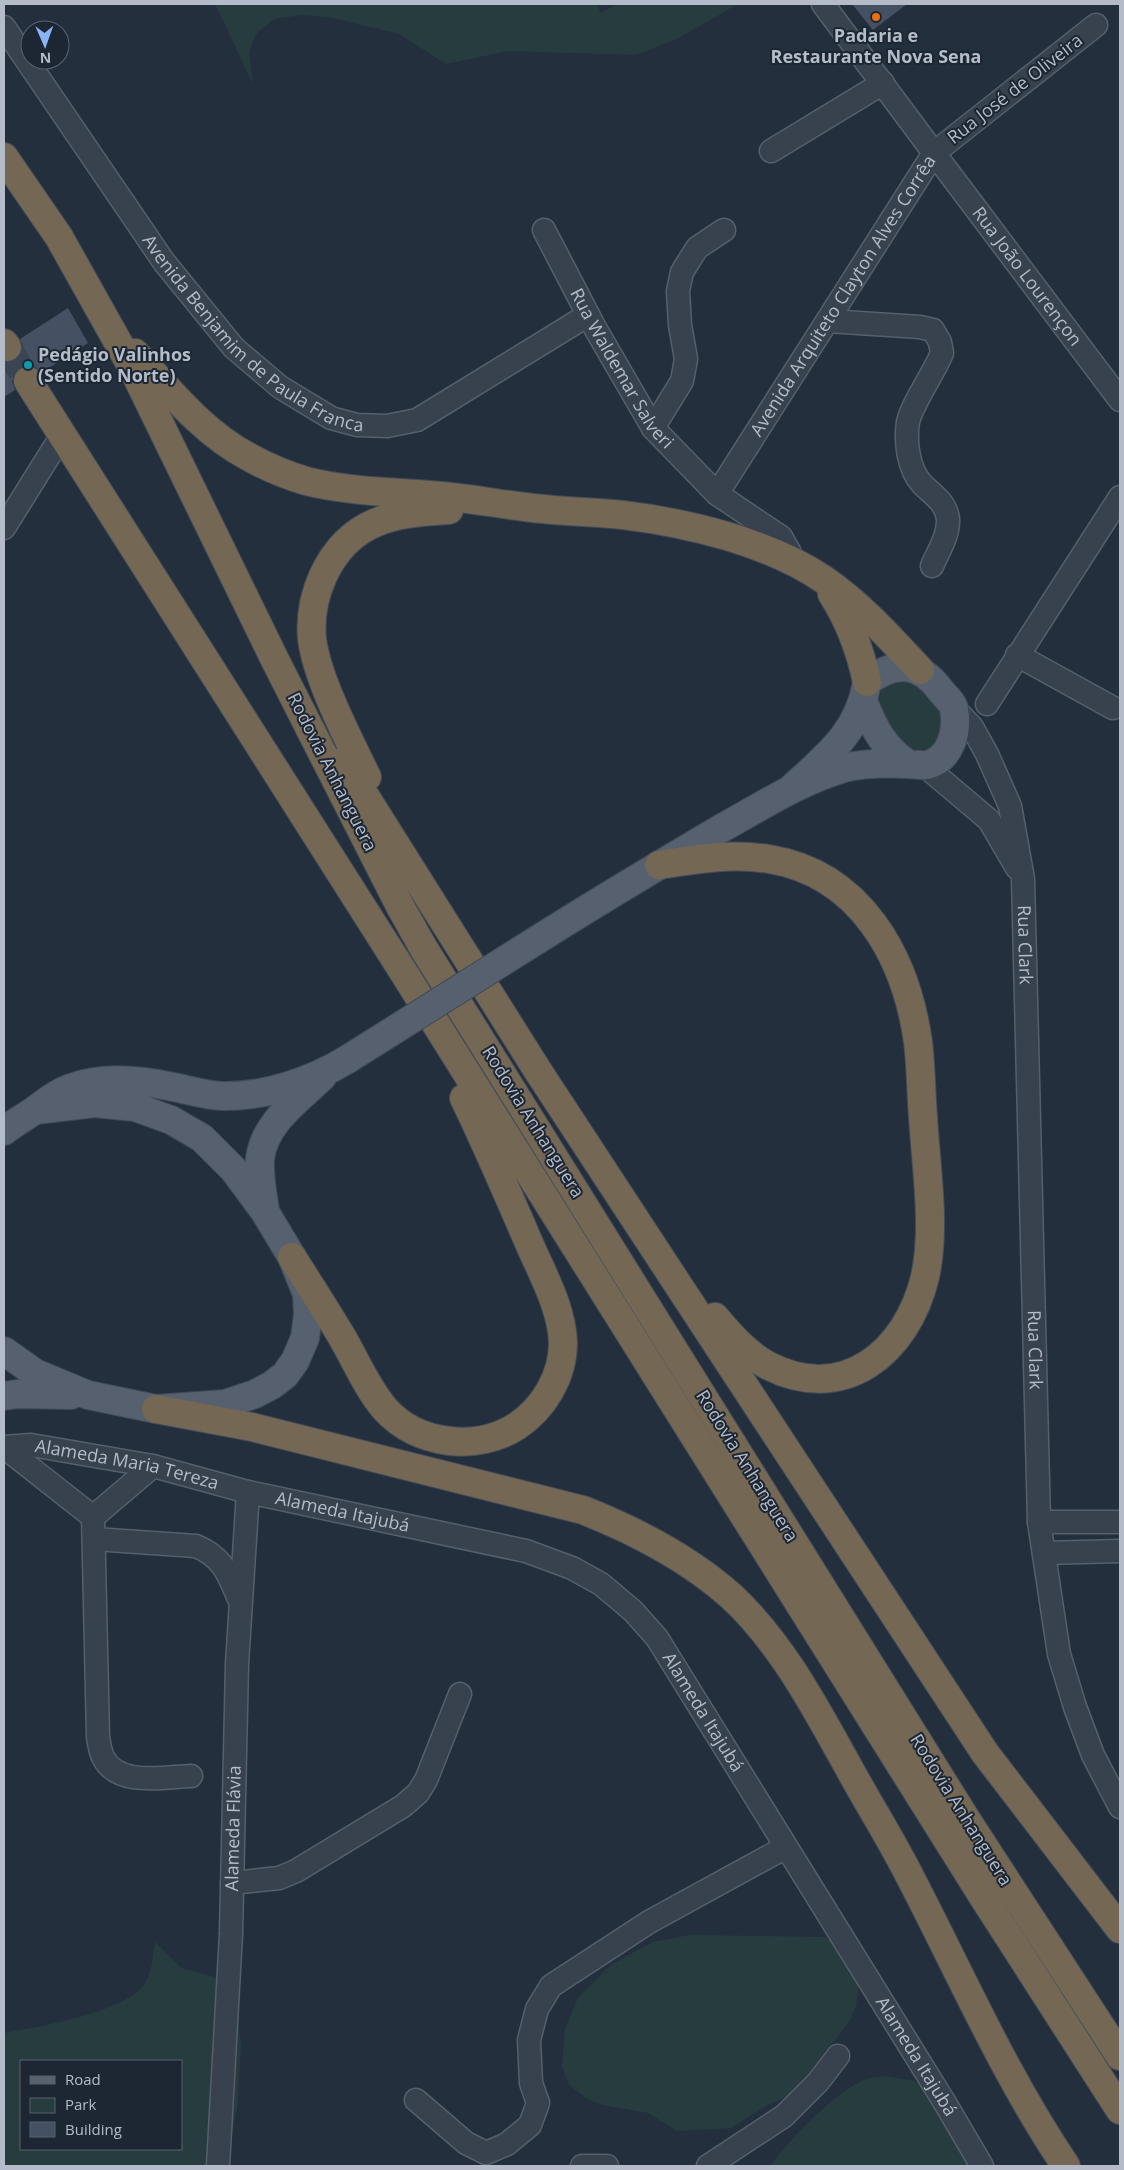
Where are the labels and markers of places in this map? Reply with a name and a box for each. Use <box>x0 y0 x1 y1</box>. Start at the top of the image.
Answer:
marker: Padaria e Restaurante Nova Sena <box>870 11 882 23</box>
place label: Padaria e Restaurante Nova Sena <box>771 23 981 68</box>
place label: Pedágio Valinhos (Sentido Norte) <box>38 342 191 387</box>
marker: Pedágio Valinhos (Sentido Norte) <box>22 359 34 371</box>

